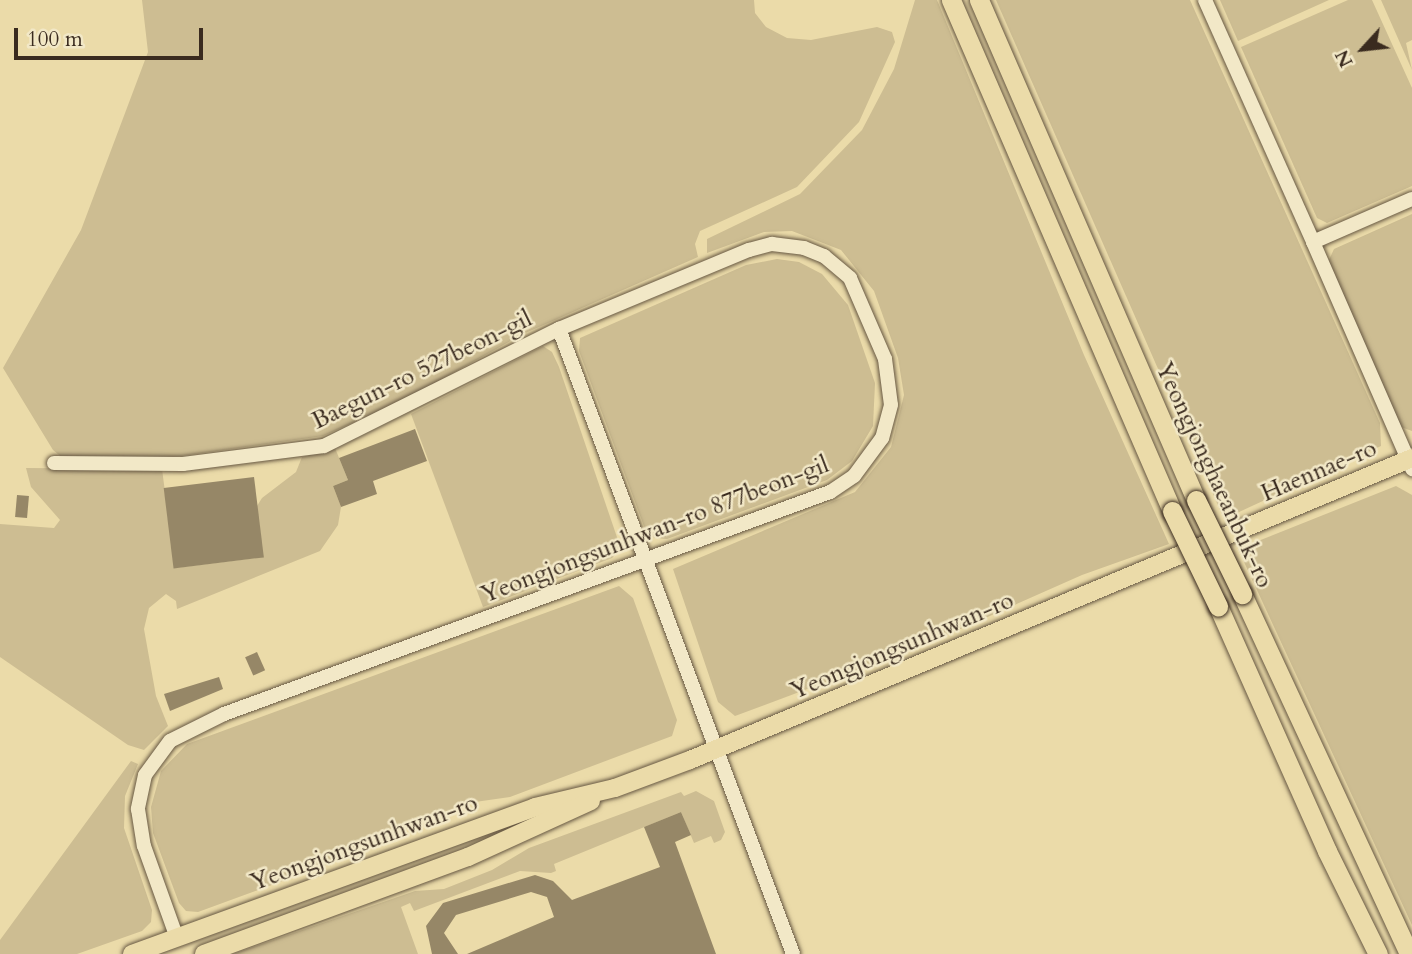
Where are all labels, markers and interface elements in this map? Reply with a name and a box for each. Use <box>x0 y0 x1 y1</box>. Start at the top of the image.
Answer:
scale bar <box>18 14 206 58</box>
north arrow <box>1328 14 1398 84</box>
text: 100 m <box>27 25 83 54</box>
text: N <box>1329 45 1360 72</box>
street label: Baegun-ro 527beon-gil <box>307 304 537 436</box>
street label: Yeongjonghaeanbuk-ro <box>1149 358 1279 592</box>
street label: Haennae-ro <box>1257 434 1381 508</box>
street label: Yeongjongsunhwan-ro 877beon-gil <box>477 450 833 610</box>
street label: Yeongjongsunhwan-ro <box>786 586 1018 706</box>
street label: Yeongjongsunhwan-ro <box>247 789 481 897</box>

